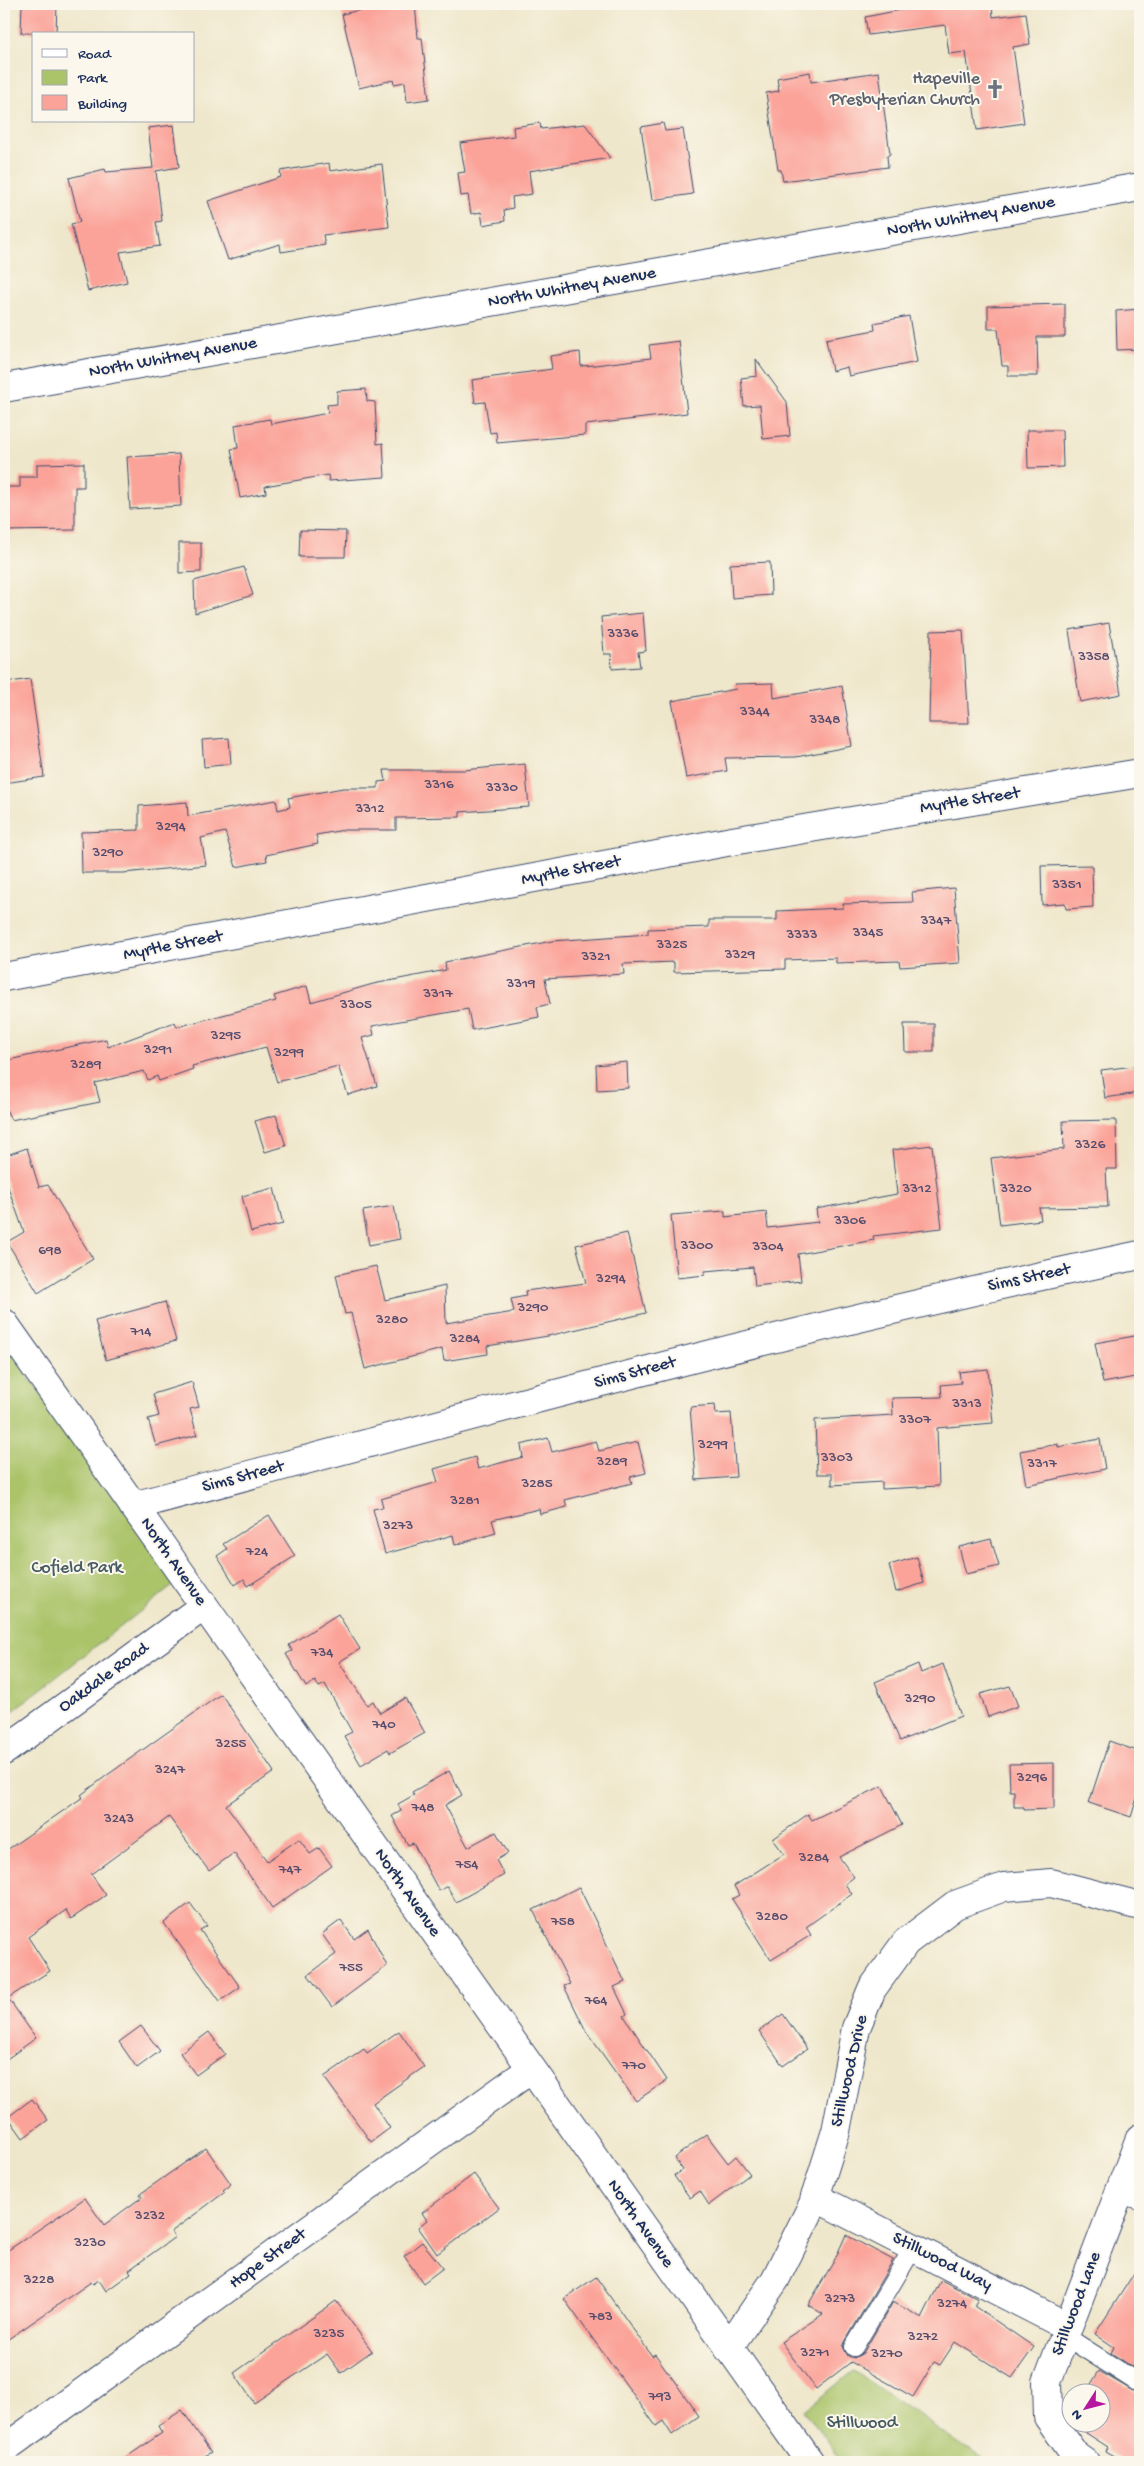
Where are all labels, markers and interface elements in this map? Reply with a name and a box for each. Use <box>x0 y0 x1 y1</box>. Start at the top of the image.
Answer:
legend <box>32 32 195 122</box>
text: Road <box>78 46 112 64</box>
place label: Hapeville Presbyterian Church <box>829 69 981 111</box>
text: Park <box>77 70 108 88</box>
church icon: Hapeville Presbyterian Church <box>984 78 1006 100</box>
text: Building <box>77 96 127 114</box>
street label: North Whitney Avenue <box>885 192 1057 242</box>
street label: North Whitney Avenue <box>486 263 658 313</box>
street label: North Whitney Avenue <box>87 333 259 383</box>
house number: 3336 <box>607 625 639 643</box>
house number: 3358 <box>1077 648 1110 666</box>
house number: 3344 <box>739 703 770 721</box>
house number: 3348 <box>809 711 840 729</box>
house number: 3316 <box>423 776 454 794</box>
house number: 3330 <box>485 779 518 797</box>
street label: Myrtle Street <box>919 783 1023 819</box>
house number: 3312 <box>355 800 384 818</box>
house number: 3294 <box>155 818 186 836</box>
house number: 3290 <box>91 844 124 862</box>
street label: Myrtle Street <box>520 851 624 891</box>
house number: 3351 <box>1051 876 1082 894</box>
house number: 3347 <box>920 912 952 930</box>
house number: 3345 <box>852 924 883 942</box>
street label: Myrtle Street <box>122 926 226 966</box>
house number: 3333 <box>785 926 818 944</box>
house number: 3325 <box>656 936 688 954</box>
house number: 3329 <box>724 946 756 964</box>
house number: 3321 <box>581 948 610 966</box>
house number: 3319 <box>505 975 536 993</box>
house number: 3317 <box>422 985 454 1003</box>
house number: 3305 <box>339 996 372 1014</box>
house number: 3295 <box>210 1027 241 1045</box>
house number: 3291 <box>143 1041 172 1059</box>
house number: 3299 <box>273 1044 305 1062</box>
house number: 3289 <box>70 1056 102 1074</box>
house number: 3326 <box>1074 1136 1106 1154</box>
house number: 3312 <box>902 1180 931 1198</box>
house number: 3320 <box>999 1180 1032 1198</box>
house number: 3306 <box>833 1212 866 1230</box>
house number: 3300 <box>680 1237 714 1255</box>
house number: 3304 <box>751 1238 784 1256</box>
house number: 698 <box>38 1242 62 1260</box>
street label: Sims Street <box>986 1259 1074 1297</box>
house number: 3294 <box>595 1270 626 1288</box>
house number: 3290 <box>516 1299 549 1317</box>
house number: 3280 <box>375 1311 408 1329</box>
house number: 714 <box>130 1323 151 1341</box>
house number: 3284 <box>449 1330 480 1348</box>
street label: Sims Street <box>592 1352 680 1394</box>
house number: 3313 <box>951 1395 982 1413</box>
house number: 3307 <box>898 1411 932 1429</box>
house number: 3299 <box>697 1436 729 1454</box>
house number: 3303 <box>820 1449 853 1467</box>
house number: 3289 <box>596 1453 628 1471</box>
house number: 3317 <box>1026 1455 1058 1473</box>
street label: Sims Street <box>200 1456 288 1498</box>
house number: 3285 <box>520 1475 553 1493</box>
house number: 3281 <box>449 1492 480 1510</box>
street label: North Avenue <box>135 1514 212 1611</box>
house number: 3273 <box>382 1517 414 1535</box>
house number: 724 <box>245 1543 268 1561</box>
park label: Cofield Park <box>32 1558 124 1579</box>
street label: Oakdale Road <box>55 1637 154 1718</box>
house number: 734 <box>310 1644 333 1662</box>
house number: 3290 <box>903 1690 936 1708</box>
house number: 740 <box>371 1716 396 1734</box>
house number: 3255 <box>215 1735 247 1753</box>
house number: 3247 <box>154 1761 186 1779</box>
house number: 3296 <box>1016 1769 1048 1787</box>
house number: 748 <box>410 1799 435 1817</box>
house number: 3243 <box>103 1810 134 1828</box>
street label: North Avenue <box>369 1845 446 1942</box>
house number: 3284 <box>798 1849 829 1867</box>
house number: 754 <box>455 1856 478 1874</box>
house number: 747 <box>278 1861 303 1879</box>
house number: 3280 <box>755 1908 788 1926</box>
house number: 758 <box>550 1913 575 1931</box>
house number: 755 <box>338 1959 363 1977</box>
house number: 764 <box>584 1992 607 2010</box>
street label: Stillwood Drive <box>827 2012 873 2129</box>
house number: 770 <box>621 2057 647 2075</box>
street label: North Avenue <box>602 2176 679 2273</box>
house number: 3232 <box>134 2207 165 2225</box>
street label: Hope Street <box>225 2223 312 2294</box>
street label: Stillwood Way <box>889 2228 996 2296</box>
house number: 3230 <box>73 2234 106 2252</box>
street label: Stillwood Lane <box>1048 2249 1107 2359</box>
house number: 3228 <box>23 2271 54 2289</box>
house number: 3273 <box>824 2290 856 2308</box>
house number: 3274 <box>936 2295 967 2313</box>
house number: 783 <box>588 2308 613 2326</box>
house number: 3235 <box>313 2325 345 2343</box>
house number: 3272 <box>907 2328 938 2346</box>
house number: 3271 <box>800 2344 830 2362</box>
house number: 3270 <box>870 2345 903 2363</box>
north arrow <box>1062 2384 1112 2434</box>
house number: 793 <box>647 2388 672 2406</box>
text: N <box>1068 2405 1087 2423</box>
park label: Stillwood <box>827 2413 899 2434</box>

